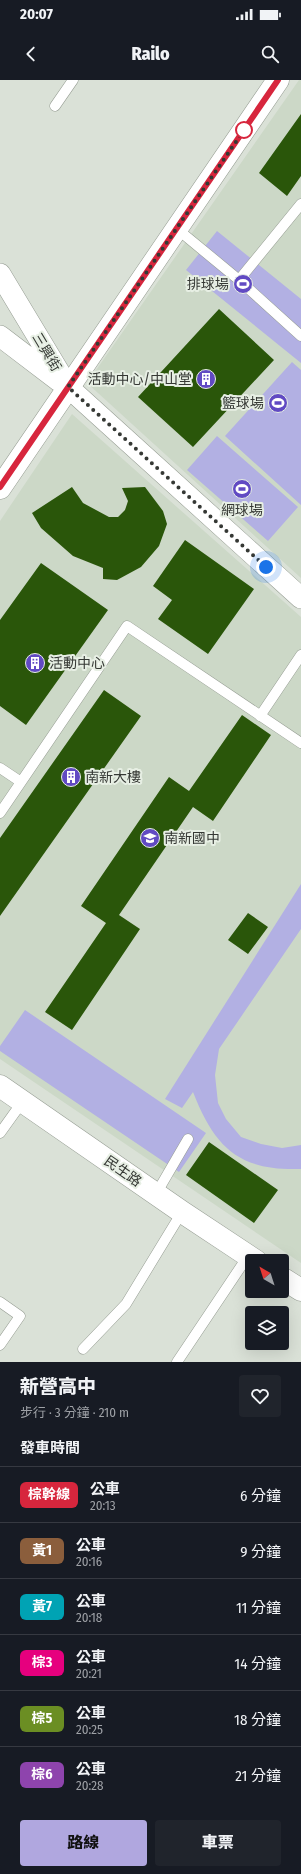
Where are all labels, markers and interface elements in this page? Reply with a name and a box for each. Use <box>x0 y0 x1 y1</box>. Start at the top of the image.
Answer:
text: 20:07 <box>20 5 53 23</box>
icon: back <box>20 43 42 65</box>
text: Railo <box>131 43 170 65</box>
icon: search <box>259 43 281 65</box>
unlabelled marker <box>235 121 253 139</box>
sports icon: 排球場 <box>232 273 254 295</box>
place label: 排球場 <box>187 276 229 293</box>
street label: 三興街 <box>28 330 65 375</box>
building icon: 活動中心/中山堂 <box>195 368 217 390</box>
place label: 活動中心/中山堂 <box>87 371 192 388</box>
sports icon: 籃球場 <box>267 392 289 414</box>
place label: 籃球場 <box>222 395 264 412</box>
sports icon: 網球場 <box>231 478 253 500</box>
place label: 網球場 <box>221 502 263 519</box>
your location <box>256 557 276 577</box>
building icon: 活動中心 <box>24 652 46 674</box>
place label: 活動中心 <box>49 655 105 672</box>
building icon: 南新大樓 <box>60 766 82 788</box>
place label: 南新大樓 <box>85 769 141 786</box>
school or university icon: 南新國中 <box>139 827 161 849</box>
place label: 南新國中 <box>164 830 220 847</box>
street label: 民生路 <box>101 1152 145 1190</box>
north arrow <box>245 1254 289 1298</box>
map controls <box>245 1254 289 1350</box>
button: layers <box>245 1306 289 1350</box>
text: 新營高中 <box>20 1375 96 1398</box>
button: heart <box>239 1375 281 1417</box>
text: 步行 · 3 分鐘 · 210 m <box>20 1405 129 1420</box>
text: 發車時間 <box>20 1439 80 1457</box>
text: 公車 <box>90 1480 120 1498</box>
text: 棕幹線 <box>28 1486 70 1503</box>
text: 6 分鐘 <box>240 1487 281 1505</box>
text: 20:13 <box>90 1498 116 1513</box>
text: 公車 <box>76 1536 106 1554</box>
text: 黃1 <box>32 1542 52 1559</box>
text: 9 分鐘 <box>240 1543 281 1561</box>
text: 20:16 <box>76 1554 102 1569</box>
text: 公車 <box>76 1592 106 1610</box>
text: 黃7 <box>32 1598 52 1615</box>
text: 11 分鐘 <box>236 1599 281 1617</box>
text: 20:18 <box>76 1610 102 1625</box>
text: 公車 <box>76 1648 106 1666</box>
text: 棕3 <box>32 1654 52 1671</box>
text: 14 分鐘 <box>234 1655 281 1673</box>
text: 20:21 <box>76 1666 102 1681</box>
text: 公車 <box>76 1704 106 1722</box>
text: 棕5 <box>32 1710 52 1727</box>
text: 18 分鐘 <box>234 1711 281 1729</box>
text: 20:25 <box>76 1722 103 1737</box>
text: 公車 <box>76 1760 106 1778</box>
text: 棕6 <box>31 1766 53 1783</box>
text: 21 分鐘 <box>235 1767 281 1785</box>
text: 20:28 <box>76 1778 104 1793</box>
button: 路線 <box>20 1820 147 1866</box>
button: 車票 <box>155 1820 281 1866</box>

